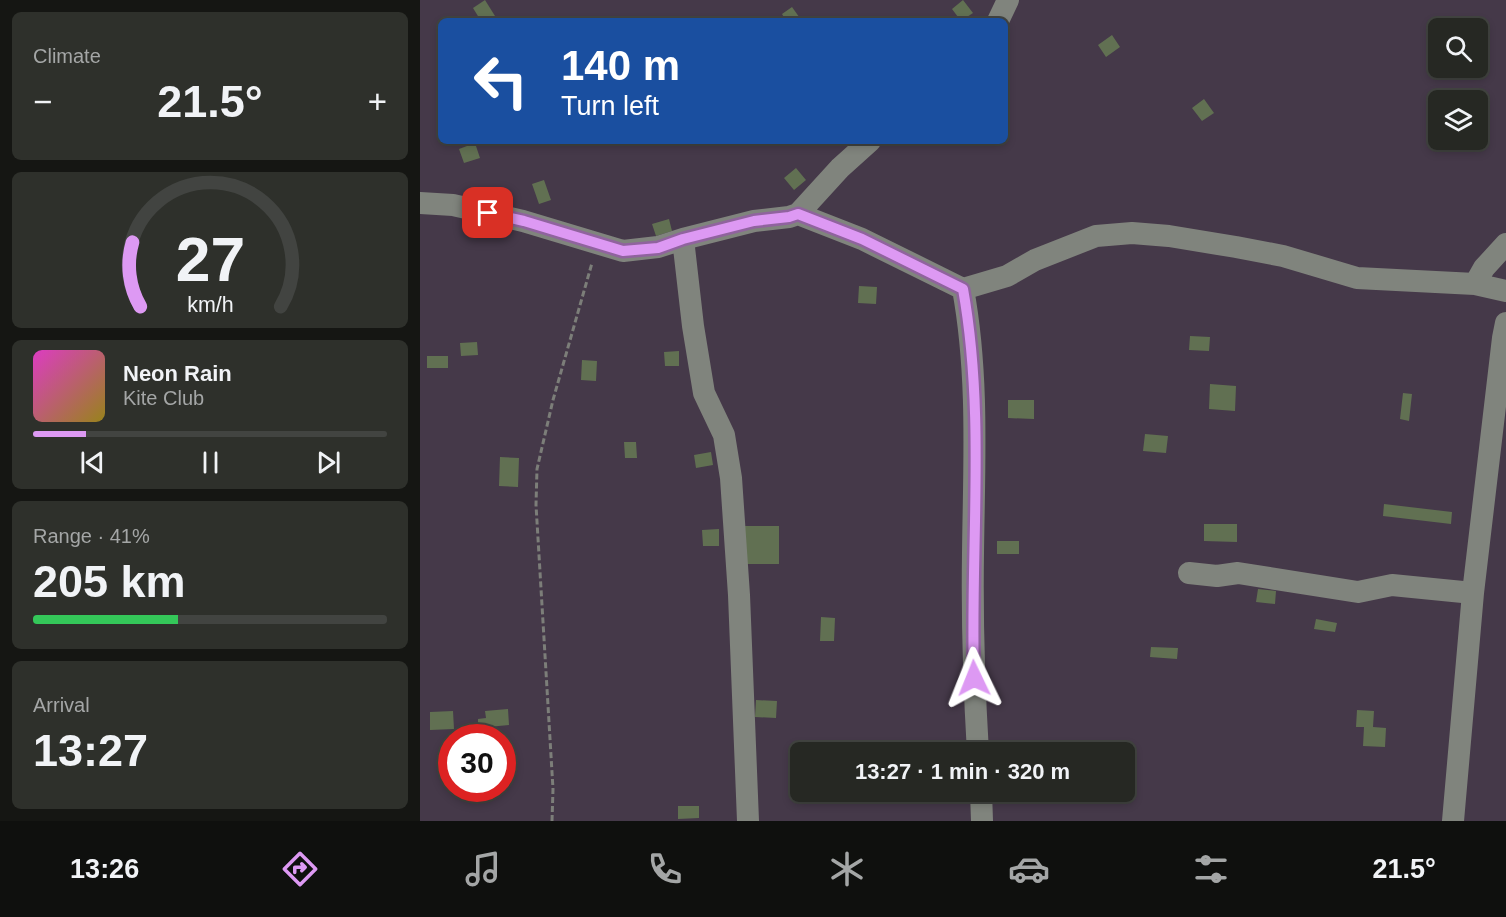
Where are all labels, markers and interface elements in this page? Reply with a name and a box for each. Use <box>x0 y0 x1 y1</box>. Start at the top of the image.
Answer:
map controls <box>1428 18 1488 150</box>
button: search <box>1428 18 1488 78</box>
icon: left <box>462 42 540 120</box>
text: 140 m <box>561 42 680 89</box>
text: Climate <box>33 45 101 67</box>
text: 21.5° <box>157 76 263 127</box>
text: − <box>33 83 52 120</box>
text: + <box>368 83 387 120</box>
button: layers <box>1428 90 1488 150</box>
text: Turn left <box>561 91 659 121</box>
pin <box>462 187 513 238</box>
icon: arrive <box>471 196 504 229</box>
text: 27 <box>175 225 245 294</box>
text: km/h <box>187 294 233 318</box>
text: Neon Rain <box>123 361 232 386</box>
text: Kite Club <box>123 387 204 409</box>
icon: previous <box>76 446 109 479</box>
icon: pause <box>194 446 227 479</box>
icon: next <box>312 446 345 479</box>
text: Range · 41% <box>33 525 150 547</box>
text: 205 km <box>33 556 186 607</box>
position arrow <box>942 646 1006 710</box>
text: Arrival <box>33 694 90 716</box>
speed limit sign: 30 <box>438 724 516 802</box>
text: 13:27 <box>33 725 148 776</box>
text: 13:27 · 1 min · 320 m <box>855 759 1070 784</box>
icon: directions <box>279 848 321 890</box>
icon: music <box>462 848 504 890</box>
icon: phone <box>644 848 686 890</box>
icon: climate <box>826 848 868 890</box>
icon: car <box>1008 848 1050 890</box>
icon: filters <box>1190 848 1232 890</box>
text: 13:26 <box>70 854 139 884</box>
text: 21.5° <box>1372 854 1436 884</box>

